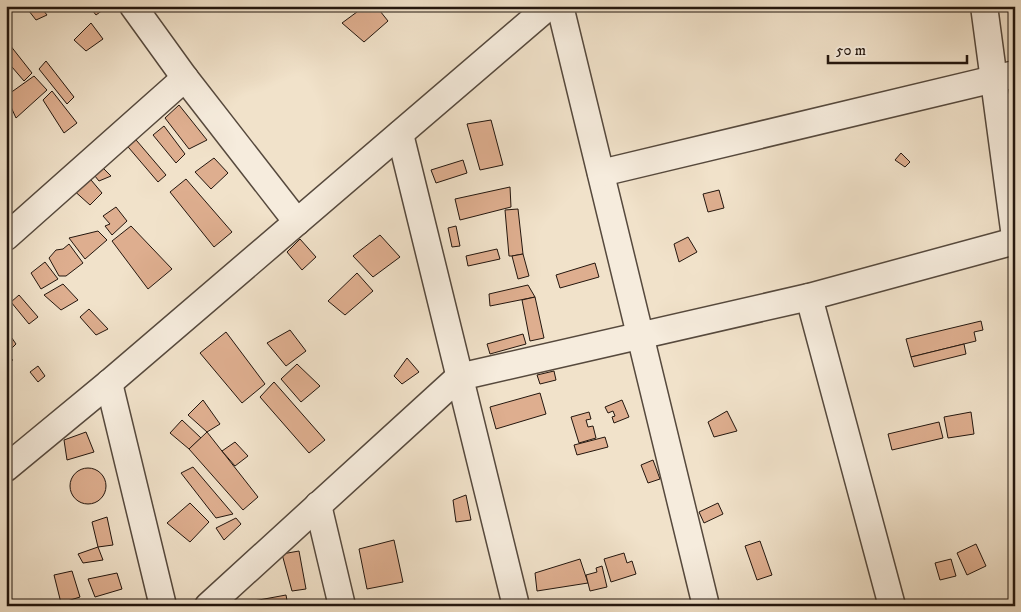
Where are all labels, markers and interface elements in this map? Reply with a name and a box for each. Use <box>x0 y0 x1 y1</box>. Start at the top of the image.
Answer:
scale bar <box>828 32 967 64</box>
text: 50 m <box>836 41 866 60</box>

